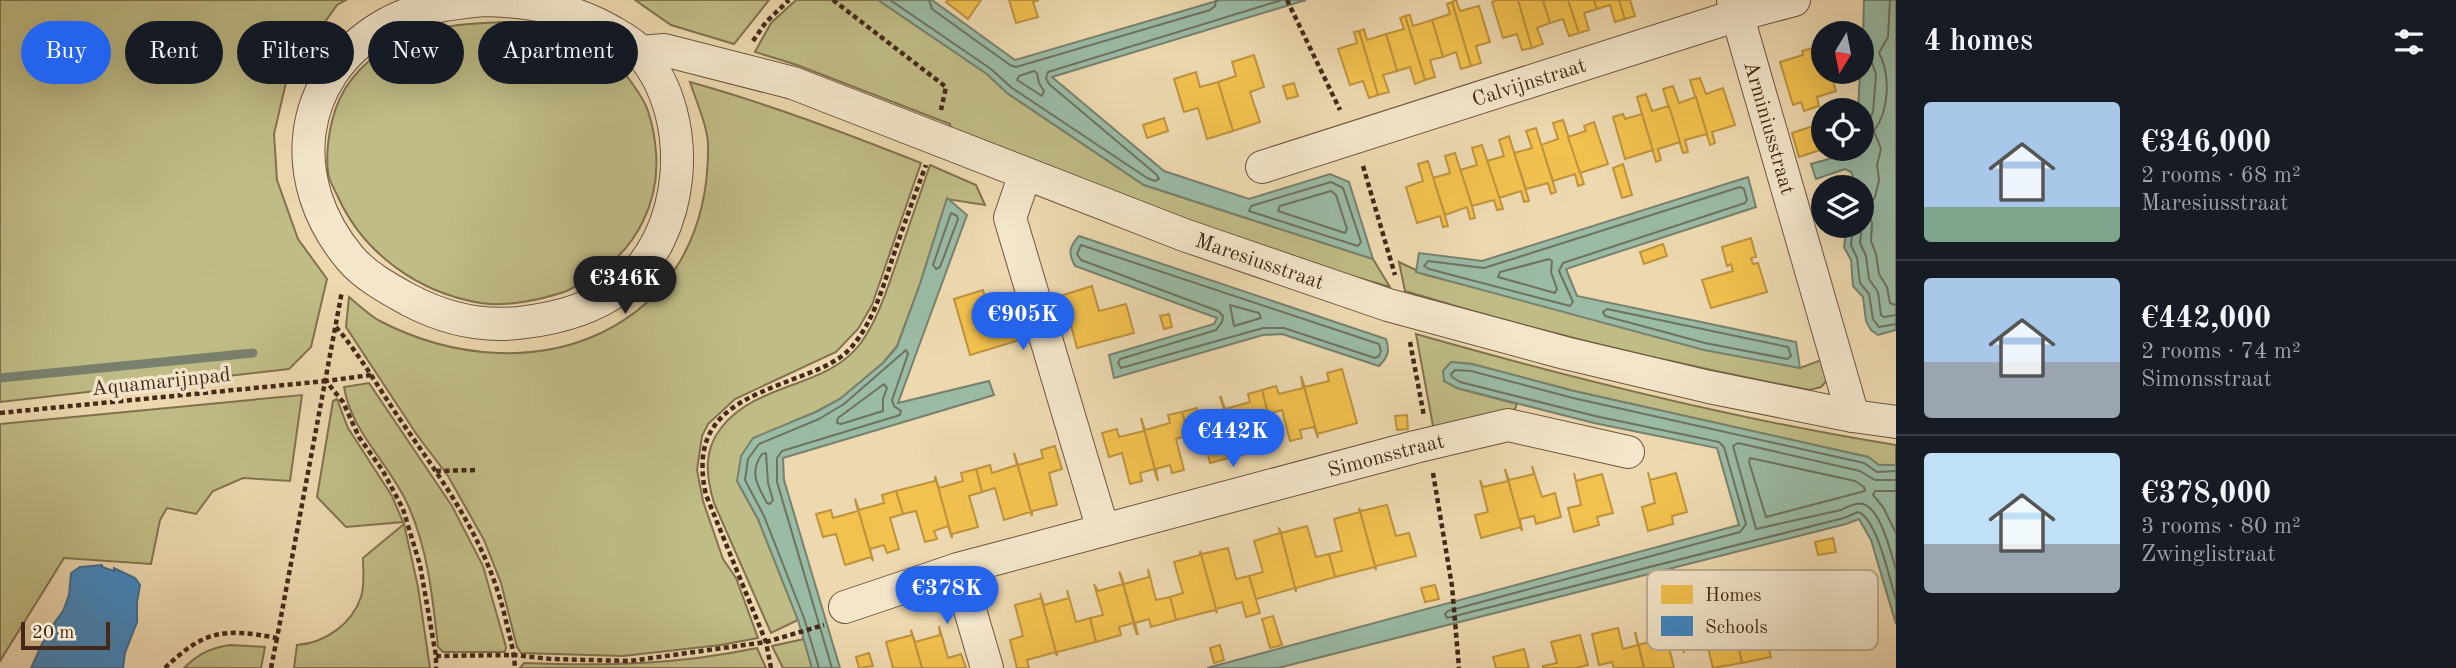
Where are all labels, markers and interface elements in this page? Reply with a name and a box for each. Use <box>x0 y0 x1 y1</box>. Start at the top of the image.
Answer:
chip: Buy <box>21 21 111 84</box>
chip: Rent <box>125 21 223 84</box>
chip: Filters <box>237 21 354 84</box>
chip: New <box>368 21 464 84</box>
chip: Apartment <box>478 21 638 84</box>
north arrow <box>1811 21 1874 84</box>
map controls <box>1811 21 1874 238</box>
icon: filters <box>2390 23 2428 61</box>
text: 4 homes <box>1924 27 2033 57</box>
street label: Calvijnstraat <box>1470 55 1589 111</box>
street label: Arminiusstraat <box>1739 59 1798 197</box>
button: locate <box>1811 98 1874 161</box>
text: €346,000 <box>2141 128 2271 158</box>
icon: home <box>1980 130 2064 214</box>
text: 2 rooms · 68 m² <box>2141 164 2301 187</box>
button: layers <box>1811 175 1874 238</box>
text: Maresiusstraat <box>2141 192 2288 215</box>
street label: Maresiusstraat <box>1192 231 1327 294</box>
pin: €346K <box>576 256 674 316</box>
text: €346K <box>589 267 661 290</box>
pin: €905K <box>974 292 1072 352</box>
text: €905K <box>987 303 1059 326</box>
text: €442,000 <box>2141 304 2271 334</box>
icon: home <box>1980 306 2064 390</box>
text: 2 rooms · 74 m² <box>2141 340 2301 363</box>
street label: Aquamarijnpad <box>91 365 232 400</box>
text: Simonsstraat <box>2141 368 2272 391</box>
pin: €442K <box>1184 410 1282 469</box>
text: €442K <box>1197 420 1269 443</box>
street label: Simonsstraat <box>1326 431 1446 482</box>
text: €378,000 <box>2141 479 2271 509</box>
icon: home <box>1980 481 2064 565</box>
text: 3 rooms · 80 m² <box>2141 515 2301 538</box>
text: Zwinglistraat <box>2141 543 2276 566</box>
pin: €378K <box>898 566 996 626</box>
legend <box>1647 570 1878 650</box>
text: €378K <box>911 577 983 600</box>
text: Homes <box>1705 587 1761 606</box>
scale bar <box>21 619 110 651</box>
text: Schools <box>1705 619 1768 638</box>
text: 20 m <box>32 624 74 643</box>

